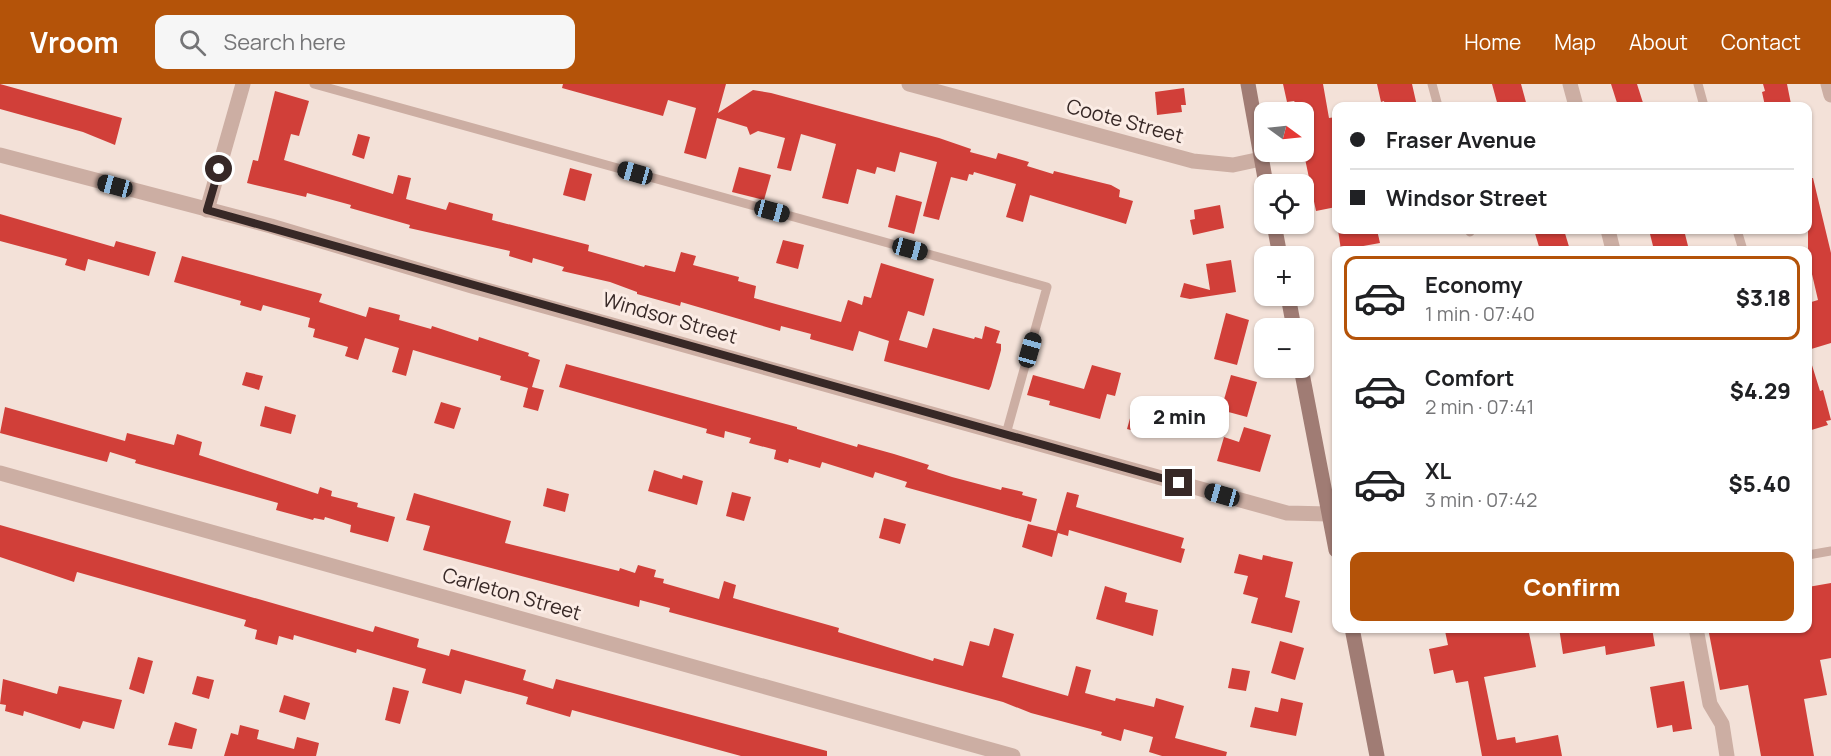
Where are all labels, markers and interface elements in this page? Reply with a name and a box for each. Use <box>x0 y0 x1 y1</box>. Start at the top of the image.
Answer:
search box <box>155 15 575 69</box>
text: Vroom <box>30 23 119 61</box>
icon: search <box>176 26 209 59</box>
text: Search here <box>224 27 346 57</box>
text: Home <box>1464 28 1521 56</box>
text: Map <box>1554 28 1596 56</box>
text: About <box>1629 28 1688 56</box>
text: Contact <box>1721 28 1801 56</box>
street label: Coote Street <box>1064 92 1187 149</box>
north arrow <box>1254 102 1314 162</box>
map controls <box>1254 102 1314 378</box>
text: Fraser Avenue <box>1386 125 1536 155</box>
route start <box>205 155 232 182</box>
car <box>615 159 655 187</box>
car <box>95 173 135 199</box>
button: locate <box>1254 174 1314 234</box>
text: Windsor Street <box>1386 183 1548 213</box>
car <box>752 198 792 224</box>
car <box>890 236 930 262</box>
button: + <box>1254 246 1314 306</box>
text: Economy <box>1425 270 1523 300</box>
icon: car <box>1353 271 1407 325</box>
text: $3.18 <box>1736 283 1791 313</box>
street label: Windsor Street <box>600 285 741 350</box>
text: 1 min · 07:40 <box>1425 300 1535 327</box>
button: − <box>1254 318 1314 378</box>
car <box>1016 330 1044 370</box>
text: Comfort <box>1425 363 1514 393</box>
icon: car <box>1353 364 1407 418</box>
text: $4.29 <box>1730 376 1791 406</box>
text: 2 min · 07:41 <box>1425 393 1534 420</box>
callout: 2 min <box>1130 396 1228 438</box>
text: 2 min <box>1153 403 1206 430</box>
text: XL <box>1425 456 1451 486</box>
icon: car <box>1353 457 1407 511</box>
route end <box>1165 469 1192 496</box>
text: $5.40 <box>1729 469 1791 499</box>
car <box>1202 481 1242 509</box>
text: 3 min · 07:42 <box>1425 486 1538 513</box>
button: Confirm <box>1350 552 1794 621</box>
street label: Carleton Street <box>440 561 585 626</box>

